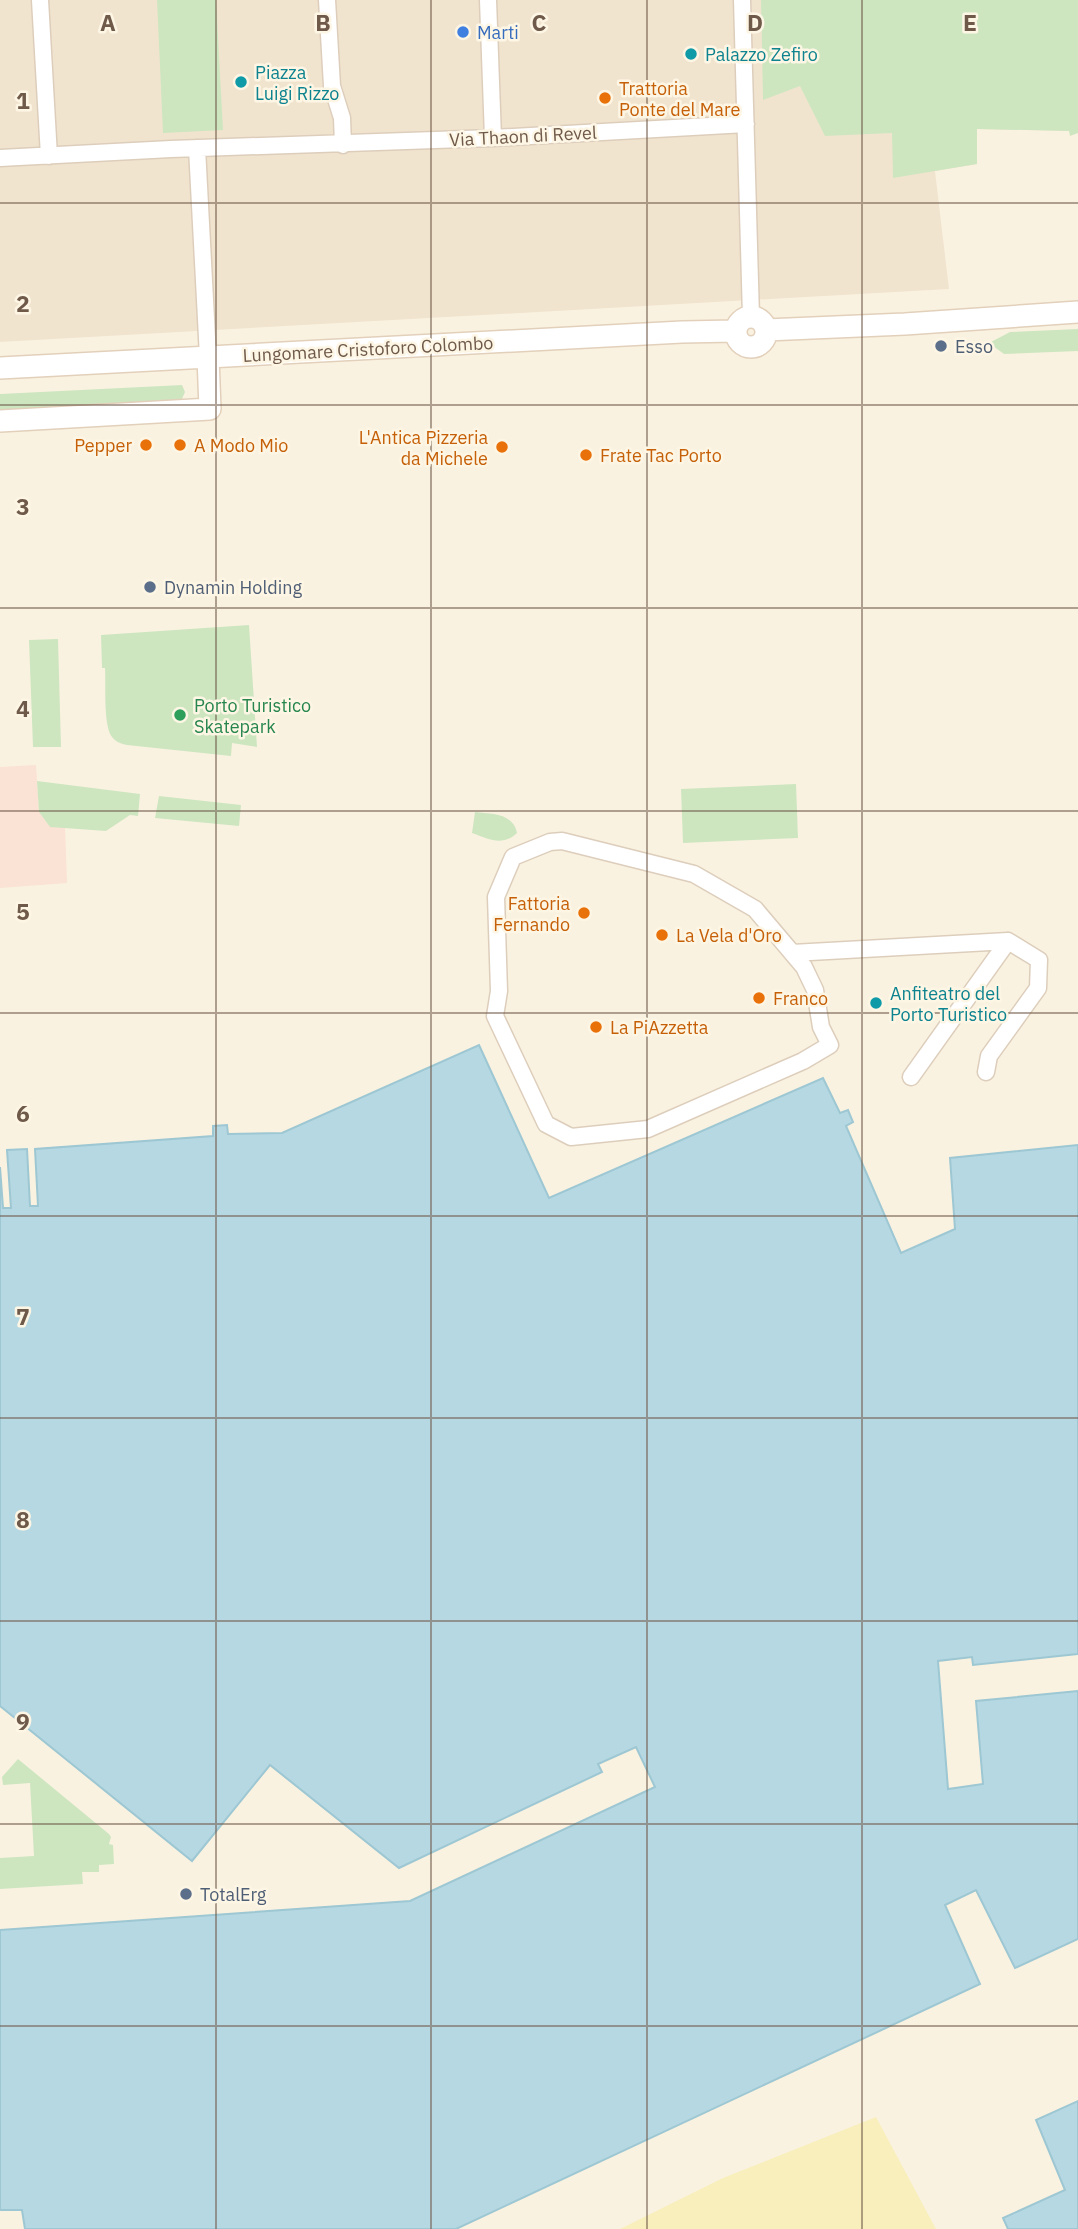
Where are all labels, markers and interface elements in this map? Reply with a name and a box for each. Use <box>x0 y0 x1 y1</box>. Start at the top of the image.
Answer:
text: A <box>100 7 116 37</box>
text: B <box>315 7 331 37</box>
text: C <box>532 7 547 37</box>
text: D <box>747 7 763 37</box>
text: E <box>963 7 977 37</box>
place label: Marti <box>477 21 519 44</box>
marker: Marti <box>455 24 471 40</box>
place label: Palazzo Zefiro <box>705 43 818 66</box>
marker: Palazzo Zefiro <box>683 46 699 62</box>
place label: Piazza Luigi Rizzo <box>255 61 339 105</box>
marker: Piazza Luigi Rizzo <box>233 74 249 90</box>
place label: Trattoria Ponte del Mare <box>619 77 740 121</box>
text: 1 <box>16 85 30 115</box>
marker: Trattoria Ponte del Mare <box>597 90 613 106</box>
street label: Via Thaon di Revel <box>449 121 597 151</box>
text: 2 <box>16 288 30 318</box>
street label: Lungomare Cristoforo Colombo <box>242 331 494 367</box>
place label: Esso <box>955 335 993 358</box>
marker: Esso <box>933 338 949 354</box>
place label: L'Antica Pizzeria da Michele <box>359 426 488 470</box>
place label: Pepper <box>74 434 132 457</box>
place label: A Modo Mio <box>194 434 288 457</box>
marker: Pepper <box>138 437 154 453</box>
marker: A Modo Mio <box>172 437 188 453</box>
marker: L'Antica Pizzeria da Michele <box>494 439 510 455</box>
place label: Frate Tac Porto <box>600 444 722 467</box>
marker: Frate Tac Porto <box>578 447 594 463</box>
text: 3 <box>16 491 30 521</box>
place label: Dynamin Holding <box>164 576 302 599</box>
marker: Dynamin Holding <box>142 579 158 595</box>
text: 4 <box>16 693 30 723</box>
place label: Porto Turistico Skatepark <box>194 694 311 738</box>
marker: Porto Turistico Skatepark <box>172 707 188 723</box>
place label: Fattoria Fernando <box>493 892 570 936</box>
text: 5 <box>16 896 30 926</box>
marker: Fattoria Fernando <box>576 905 592 921</box>
place label: La Vela d'Oro <box>676 924 782 947</box>
marker: La Vela d'Oro <box>654 927 670 943</box>
place label: Anfiteatro del Porto Turistico <box>890 982 1007 1026</box>
place label: Franco <box>773 987 828 1010</box>
marker: Franco <box>751 990 767 1006</box>
marker: Anfiteatro del Porto Turistico <box>868 995 884 1011</box>
place label: La PiAzzetta <box>610 1016 709 1039</box>
marker: La PiAzzetta <box>588 1019 604 1035</box>
text: 6 <box>16 1098 30 1128</box>
text: 7 <box>16 1301 30 1331</box>
text: 8 <box>16 1504 30 1534</box>
text: 9 <box>16 1706 30 1736</box>
place label: TotalErg <box>200 1883 267 1906</box>
marker: TotalErg <box>178 1886 194 1902</box>

